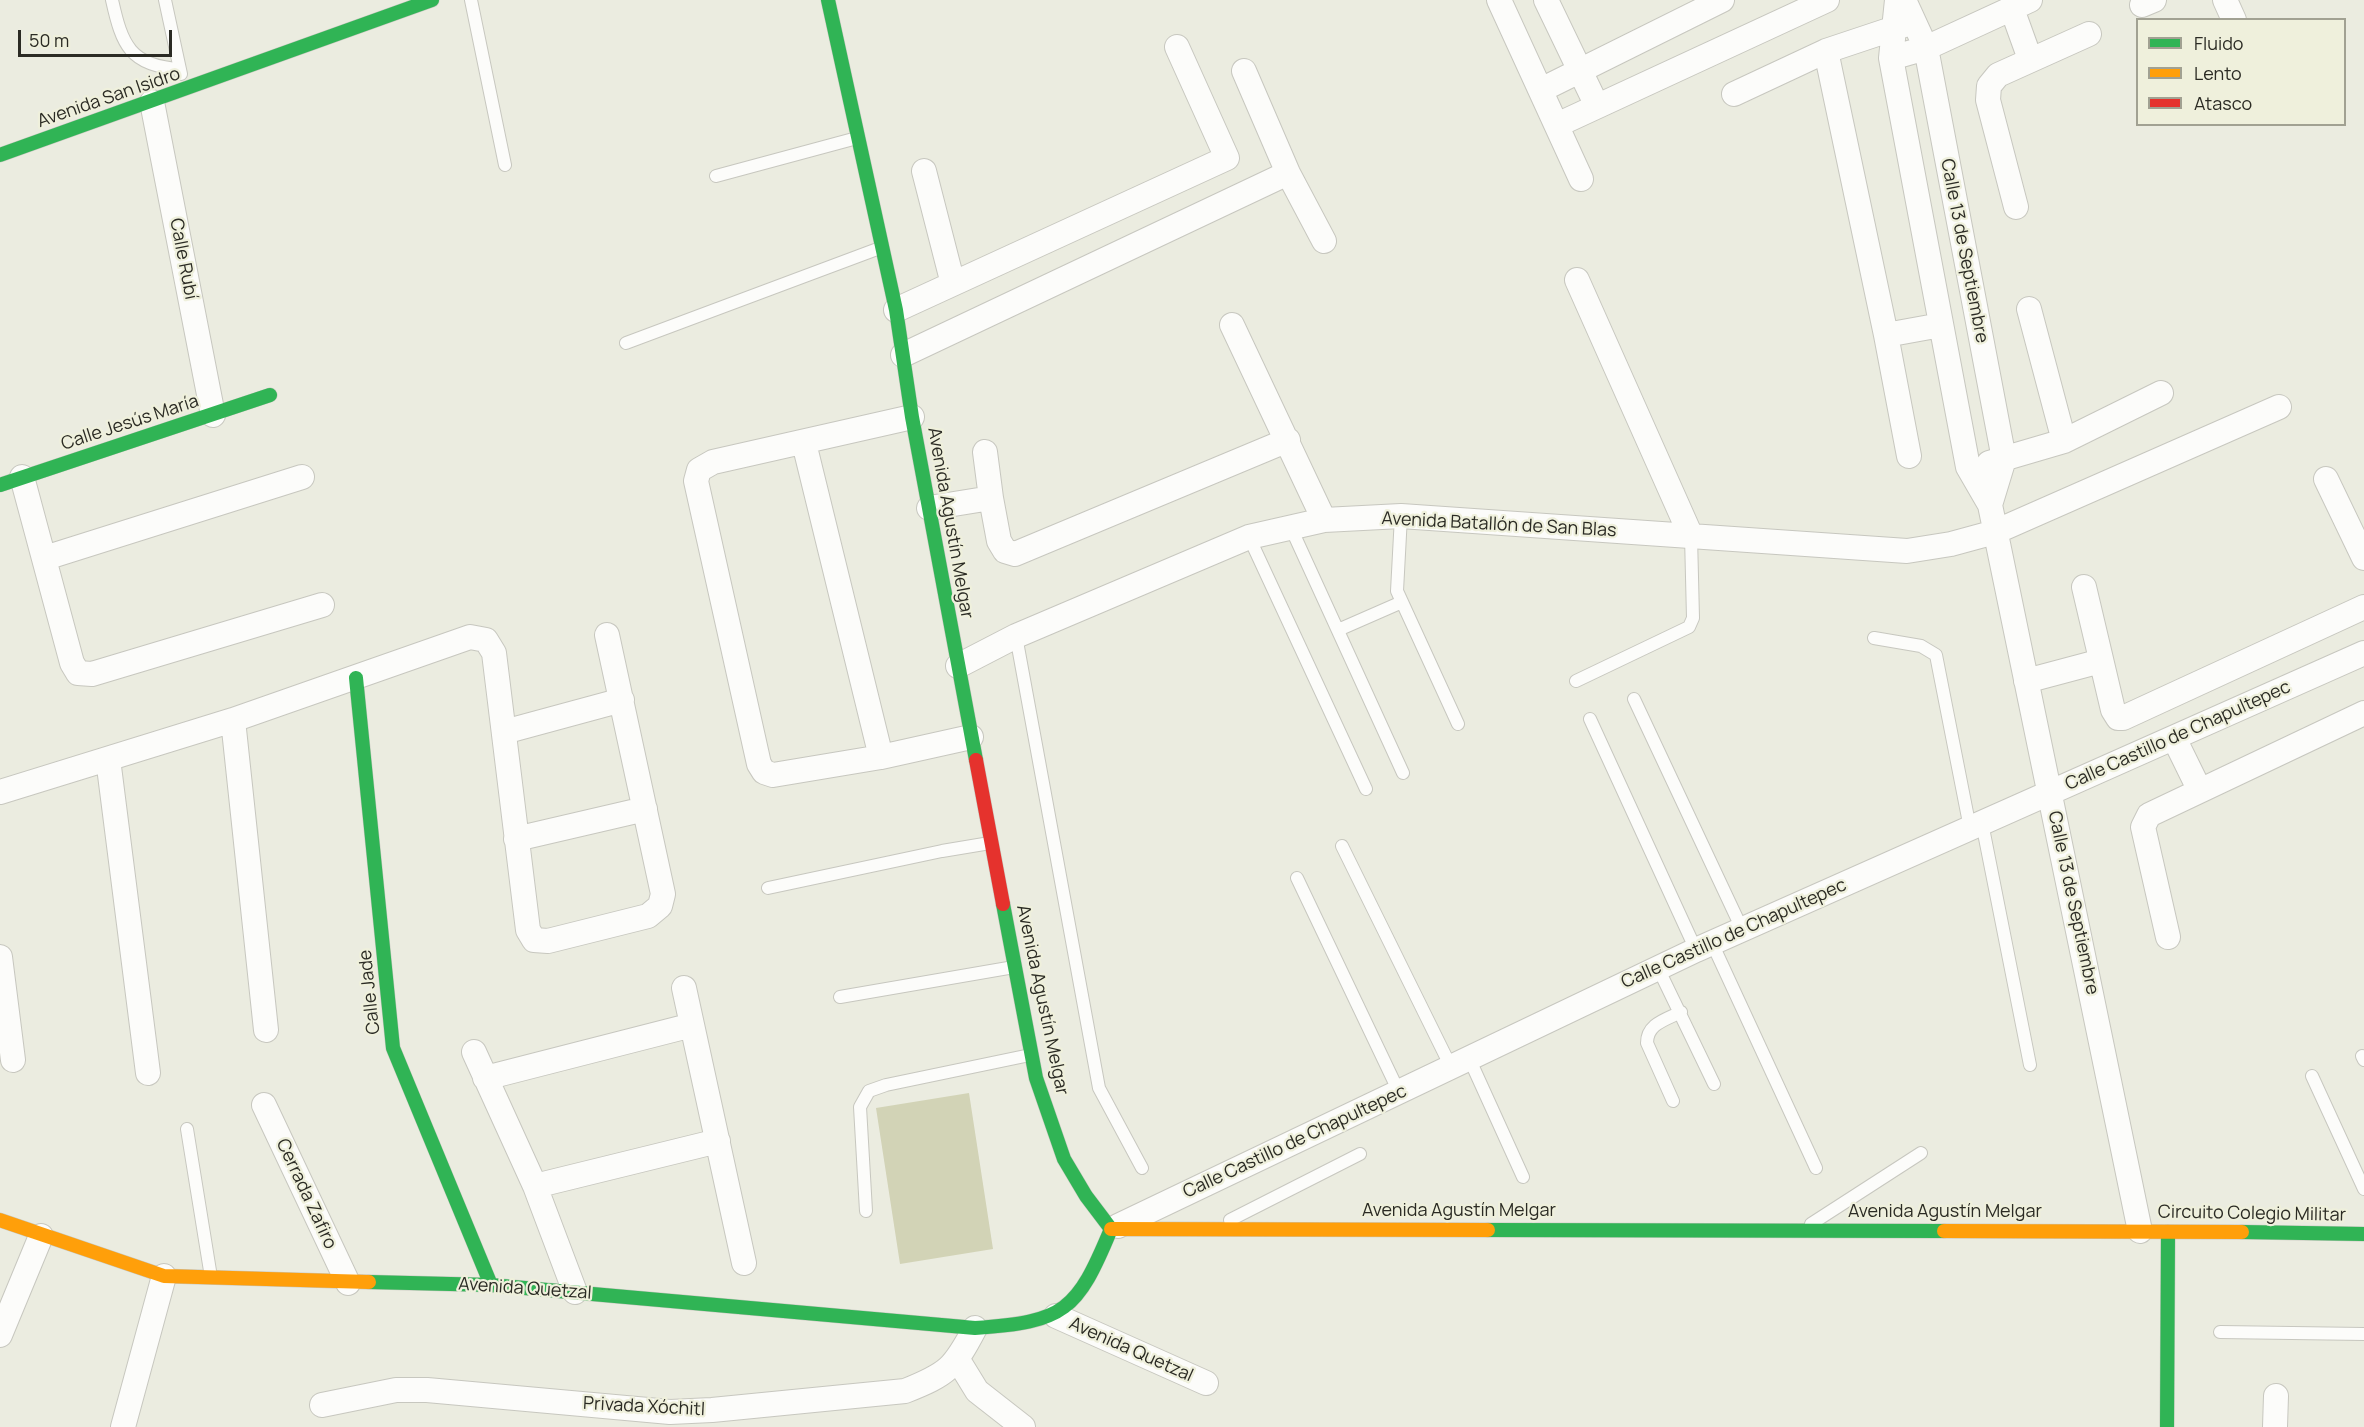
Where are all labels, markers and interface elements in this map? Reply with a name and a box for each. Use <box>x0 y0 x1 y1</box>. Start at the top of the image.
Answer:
scale bar <box>21 18 176 56</box>
legend <box>2136 18 2346 126</box>
text: 50 m <box>29 28 69 52</box>
text: Fluido <box>2194 31 2243 55</box>
text: Lento <box>2194 61 2242 85</box>
street label: Avenida San Isidro <box>35 63 183 133</box>
text: Atasco <box>2194 91 2252 115</box>
street label: Calle 13 de Septiembre <box>1936 157 1992 345</box>
street label: Calle Rubí <box>165 217 201 301</box>
street label: Calle Jesús María <box>59 391 201 455</box>
street label: Avenida Agustín Melgar <box>923 426 977 620</box>
street label: Avenida Batallón de San Blas <box>1381 508 1617 542</box>
street label: Calle Castillo de Chapultepec <box>2062 677 2294 795</box>
street label: Calle 13 de Septiembre <box>2043 809 2103 997</box>
street label: Calle Castillo de Chapultepec <box>1618 875 1850 993</box>
street label: Avenida Agustín Melgar <box>1011 903 1073 1097</box>
street label: Calle Jade <box>355 949 385 1035</box>
street label: Calle Castillo de Chapultepec <box>1180 1081 1410 1203</box>
street label: Cerrada Zafiro <box>271 1135 341 1253</box>
street label: Avenida Agustín Melgar <box>1362 1200 1556 1222</box>
street label: Avenida Agustín Melgar <box>1848 1201 2042 1223</box>
street label: Circuito Colegio Militar <box>2158 1202 2346 1226</box>
street label: Avenida Quetzal <box>458 1274 592 1304</box>
street label: Avenida Quetzal <box>1066 1313 1196 1387</box>
street label: Privada Xóchitl <box>583 1393 705 1421</box>

